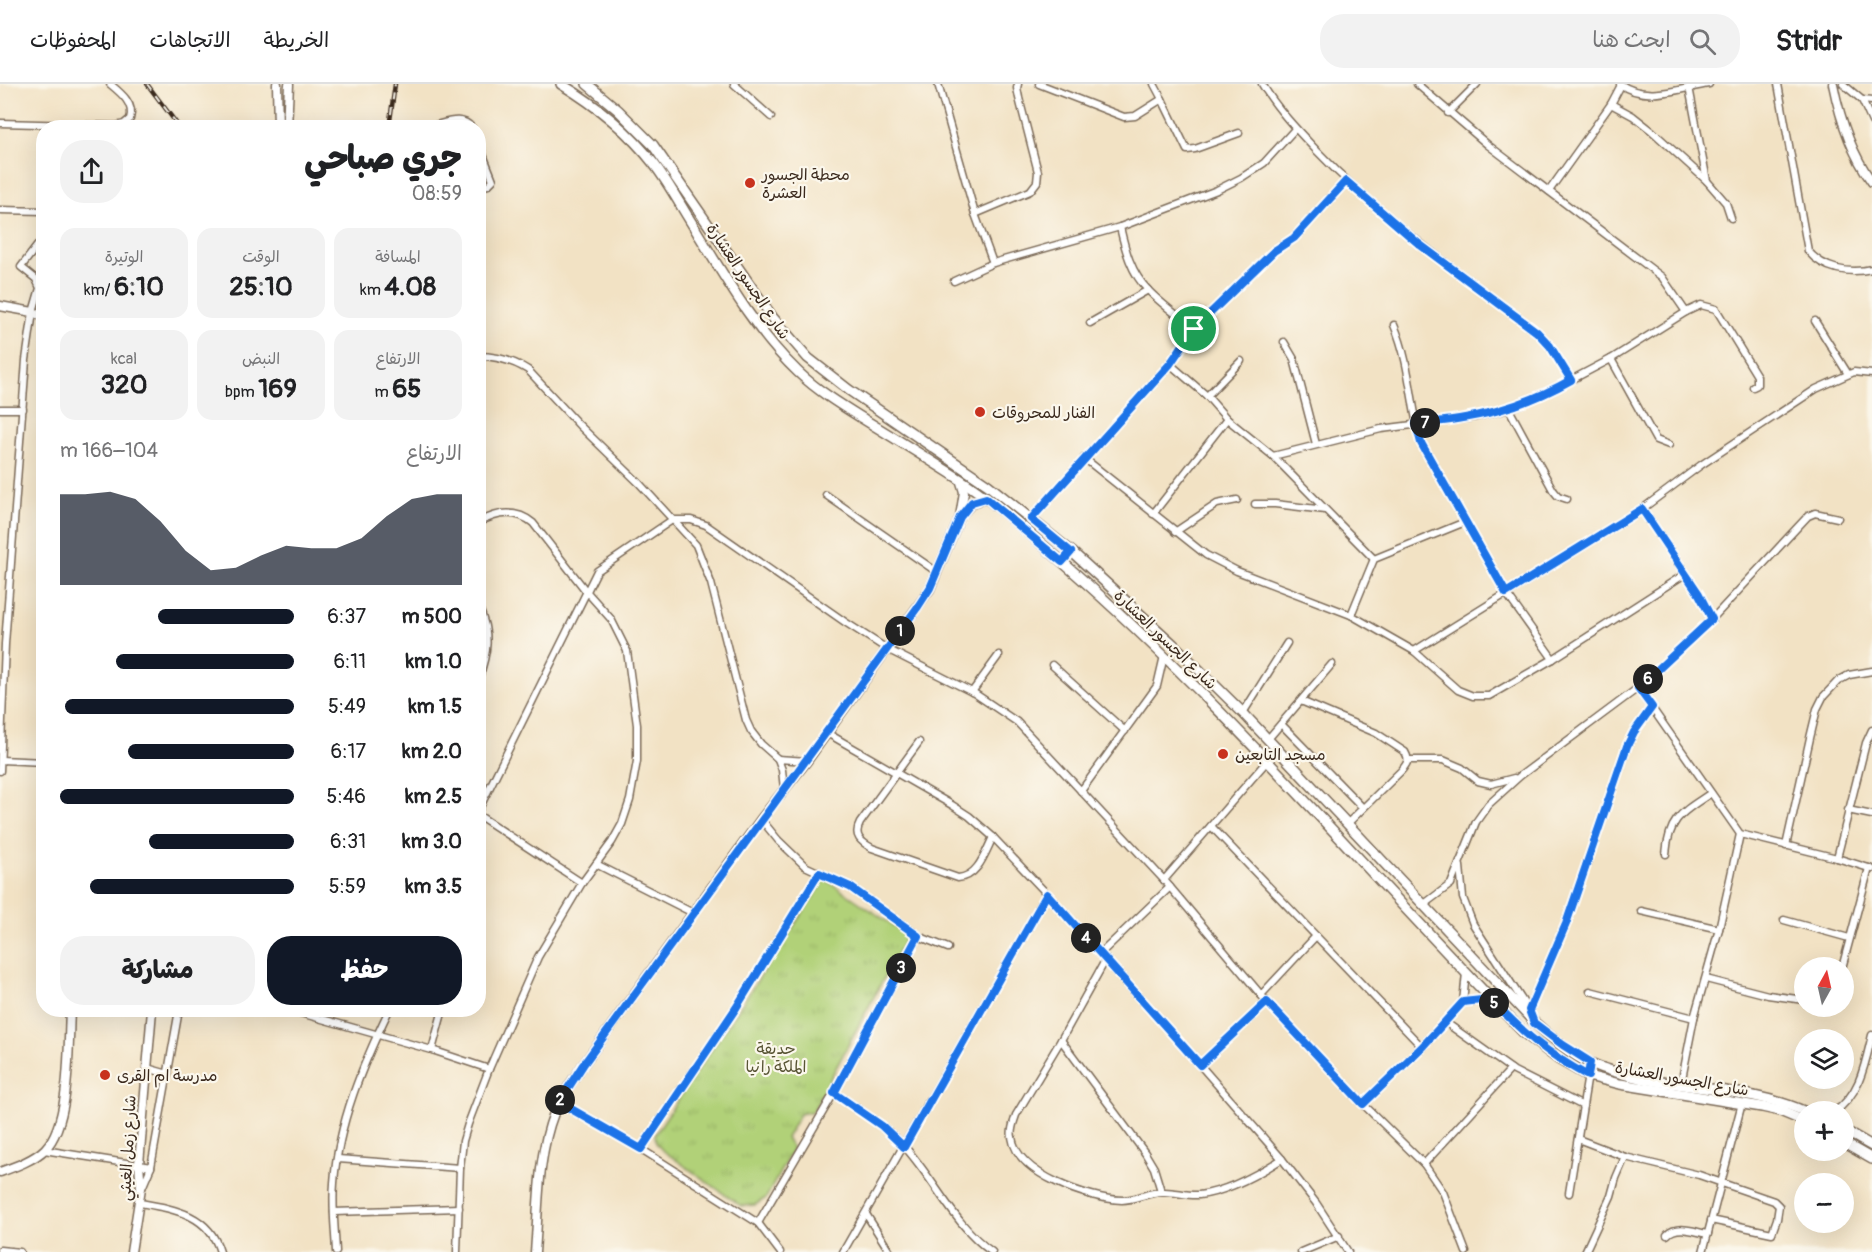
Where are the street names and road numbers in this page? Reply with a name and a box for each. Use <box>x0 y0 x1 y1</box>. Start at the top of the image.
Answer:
street label: شارع الجسور العشارة <box>701 220 794 344</box>
street label: شارع الجسور العشارة <box>1109 585 1221 695</box>
street label: شارع الجسور العشارة <box>1613 1057 1750 1102</box>
street label: شارع زمل الغيثي <box>115 1095 145 1202</box>

